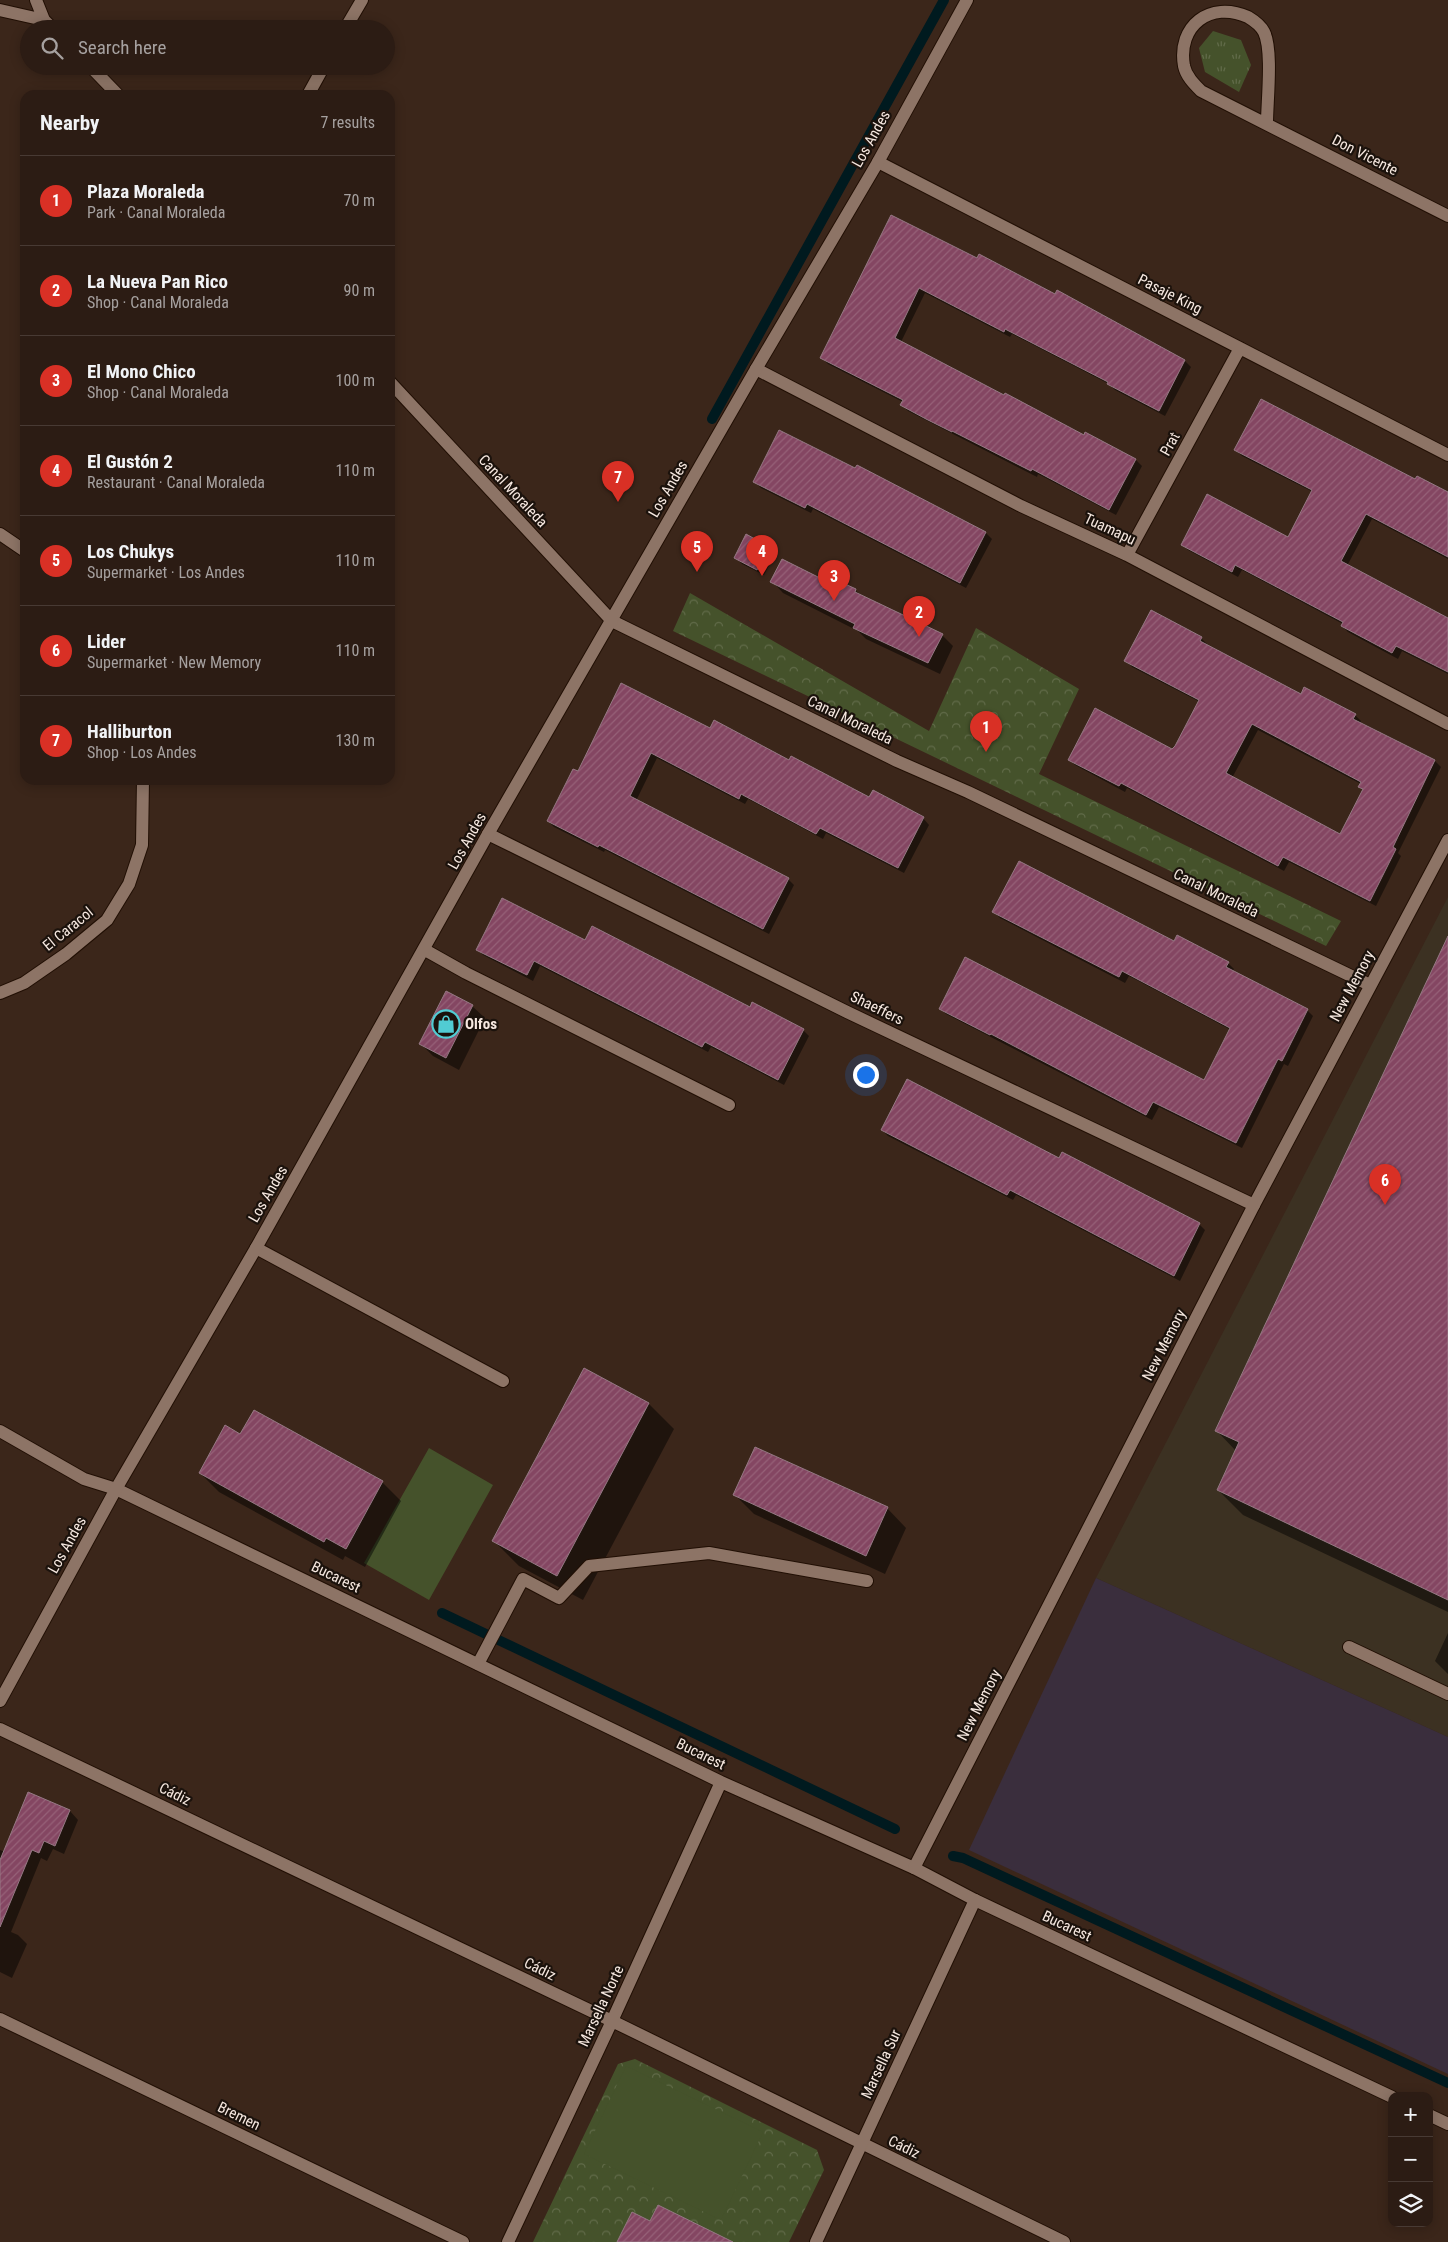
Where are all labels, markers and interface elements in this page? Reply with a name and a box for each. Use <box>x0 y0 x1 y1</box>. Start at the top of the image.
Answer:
search box <box>20 20 395 75</box>
icon: search <box>38 34 66 62</box>
text: Search here <box>78 36 166 59</box>
street label: Los Andes <box>848 107 894 171</box>
text: Nearby <box>40 111 99 135</box>
text: 7 results <box>320 113 375 132</box>
street label: Don Vicente <box>1329 131 1401 179</box>
text: Plaza Moraleda <box>87 180 205 203</box>
text: 1 <box>52 191 60 210</box>
text: 70 m <box>343 191 375 210</box>
text: Park · Canal Moraleda <box>87 203 225 222</box>
text: La Nueva Pan Rico <box>87 270 228 293</box>
street label: Pasaje King <box>1135 270 1205 318</box>
text: 2 <box>52 281 60 300</box>
text: 90 m <box>343 281 375 300</box>
text: Shop · Canal Moraleda <box>87 293 229 312</box>
text: El Mono Chico <box>87 360 196 383</box>
text: 3 <box>52 371 60 390</box>
text: 100 m <box>336 371 375 390</box>
text: Shop · Canal Moraleda <box>87 383 229 402</box>
street label: Prat <box>1156 429 1184 459</box>
text: El Gustón 2 <box>87 450 173 473</box>
street label: Canal Moraleda <box>475 451 551 531</box>
street label: Los Andes <box>645 457 691 520</box>
text: 4 <box>52 461 60 480</box>
text: 110 m <box>336 461 375 480</box>
pin: 7 <box>602 461 634 502</box>
text: Restaurant · Canal Moraleda <box>87 473 265 492</box>
street label: Tuamapu <box>1081 509 1139 549</box>
pin: 5 <box>681 531 713 572</box>
pin: 4 <box>746 535 778 576</box>
text: Los Chukys <box>87 540 174 563</box>
text: 5 <box>52 551 60 570</box>
text: 110 m <box>336 551 375 570</box>
pin: 3 <box>818 560 850 601</box>
text: Supermarket · Los Andes <box>87 563 245 582</box>
pin: 2 <box>903 596 935 637</box>
text: Lider <box>87 630 126 653</box>
text: 6 <box>52 641 60 660</box>
text: 110 m <box>336 641 375 660</box>
text: Supermarket · New Memory <box>87 653 261 672</box>
street label: Canal Moraleda <box>805 692 895 748</box>
pin: 1 <box>970 711 1002 752</box>
text: Halliburton <box>87 720 172 743</box>
text: 7 <box>52 731 60 750</box>
text: 130 m <box>336 731 375 750</box>
text: Shop · Los Andes <box>87 743 197 762</box>
street label: Los Andes <box>444 809 490 873</box>
street label: Canal Moraleda <box>1171 865 1261 921</box>
street label: El Caracol <box>39 903 97 955</box>
street label: New Memory <box>1326 947 1378 1025</box>
street label: Shaeffers <box>847 987 907 1029</box>
shop icon: Olfos <box>431 1009 461 1039</box>
place label: Olfos <box>465 1015 497 1033</box>
your location <box>853 1062 879 1088</box>
street label: Los Andes <box>245 1162 291 1225</box>
pin: 6 <box>1369 1164 1401 1205</box>
street label: New Memory <box>1138 1306 1190 1384</box>
street label: Los Andes <box>44 1513 90 1577</box>
street label: Bucarest <box>309 1557 363 1597</box>
street label: New Memory <box>953 1666 1005 1744</box>
street label: Bucarest <box>674 1734 728 1774</box>
street label: Cádiz <box>156 1779 194 1809</box>
street label: Bucarest <box>1039 1907 1095 1945</box>
street label: Cádiz <box>521 1954 559 1984</box>
street label: Marsella Norte <box>574 1962 628 2050</box>
street label: Marsella Sur <box>857 2026 905 2101</box>
map controls <box>1388 2092 1433 2227</box>
button: + <box>1388 2092 1433 2137</box>
street label: Bremen <box>215 2098 263 2134</box>
street label: Cádiz <box>885 2132 923 2162</box>
button: − <box>1388 2137 1433 2182</box>
button: layers <box>1388 2182 1433 2227</box>

